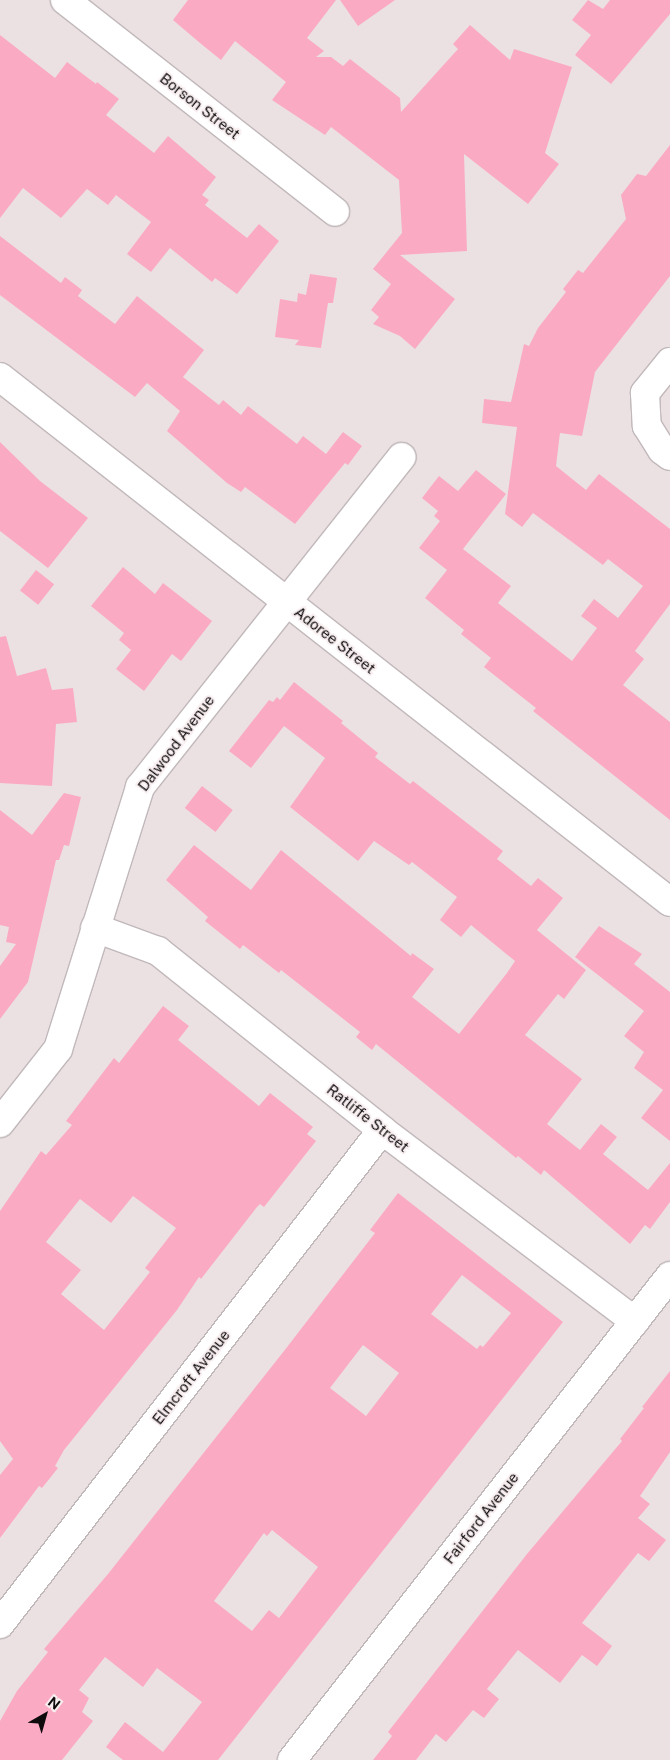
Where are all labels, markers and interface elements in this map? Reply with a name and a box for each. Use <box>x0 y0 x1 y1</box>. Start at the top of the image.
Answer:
street label: Borson Street <box>156 69 244 143</box>
street label: Adoree Street <box>291 603 379 677</box>
street label: Dalwood Avenue <box>134 691 218 795</box>
street label: Ratliffe Street <box>323 1080 413 1156</box>
street label: Elmcroft Avenue <box>149 1326 233 1428</box>
street label: Fairford Avenue <box>440 1469 522 1567</box>
north arrow <box>20 1690 70 1740</box>
text: N <box>45 1693 63 1713</box>

